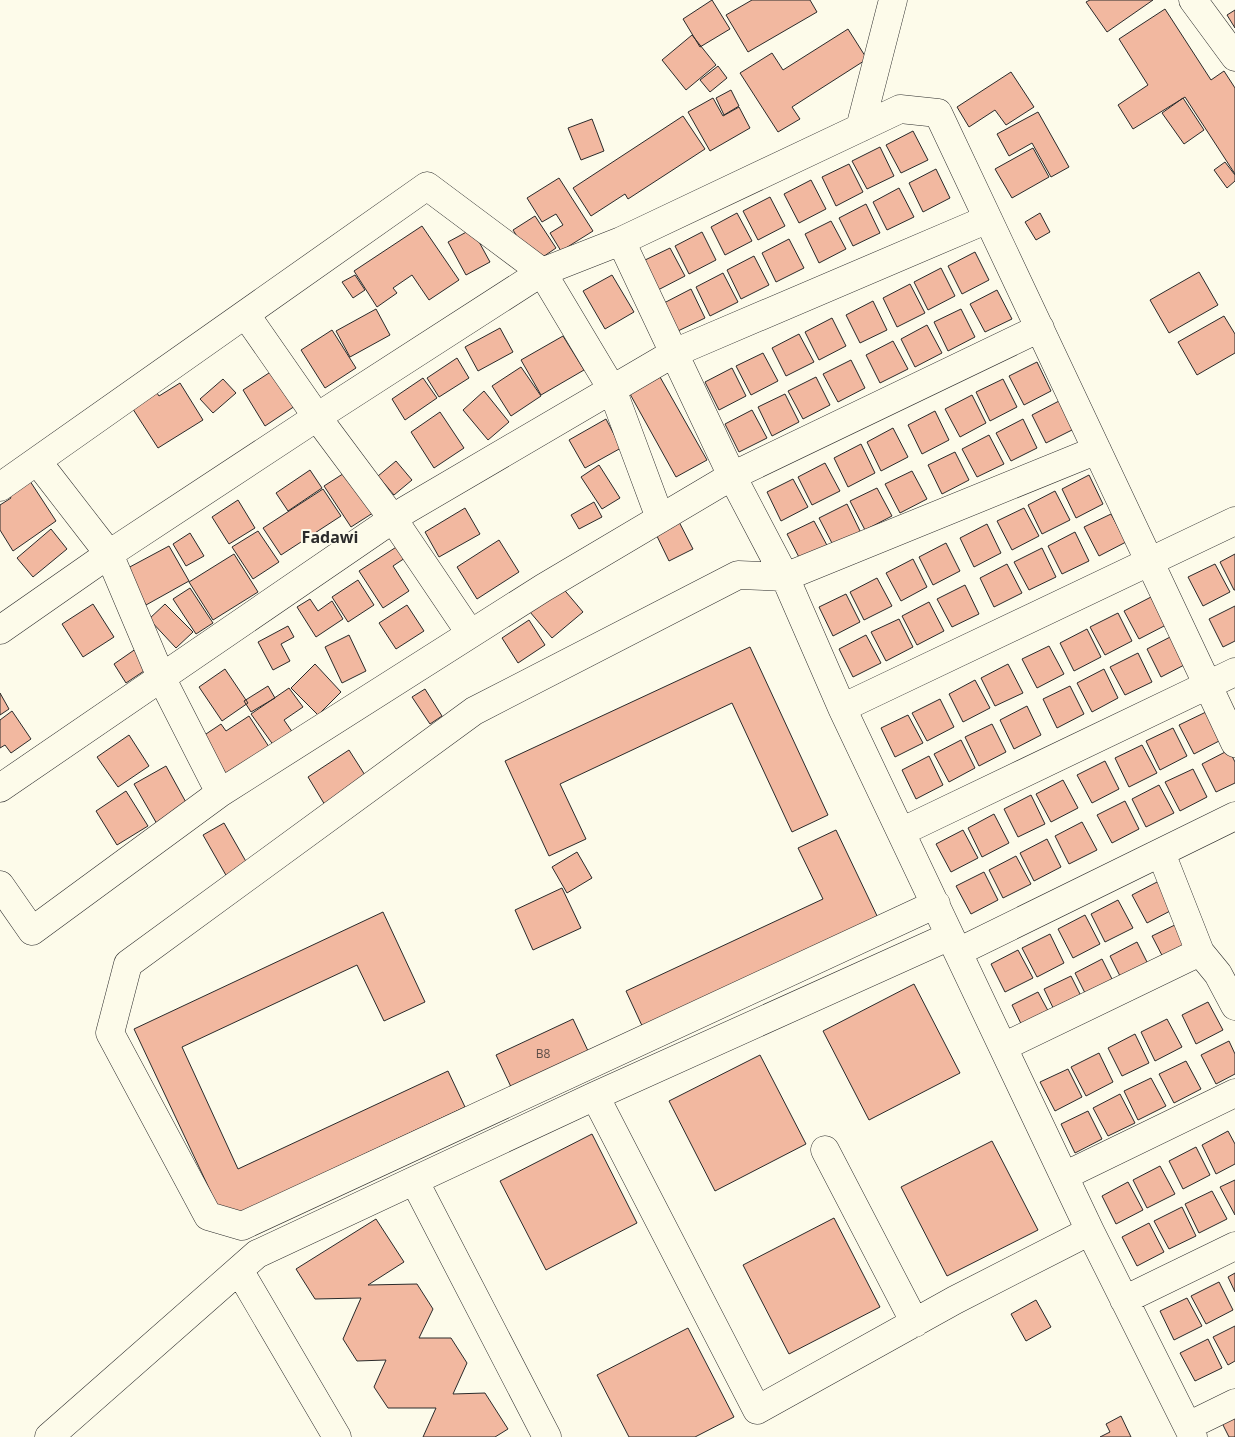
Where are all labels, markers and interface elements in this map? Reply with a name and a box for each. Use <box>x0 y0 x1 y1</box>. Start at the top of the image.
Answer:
district label: Fadawi <box>302 526 358 548</box>
house number: B8 <box>536 1045 550 1062</box>

